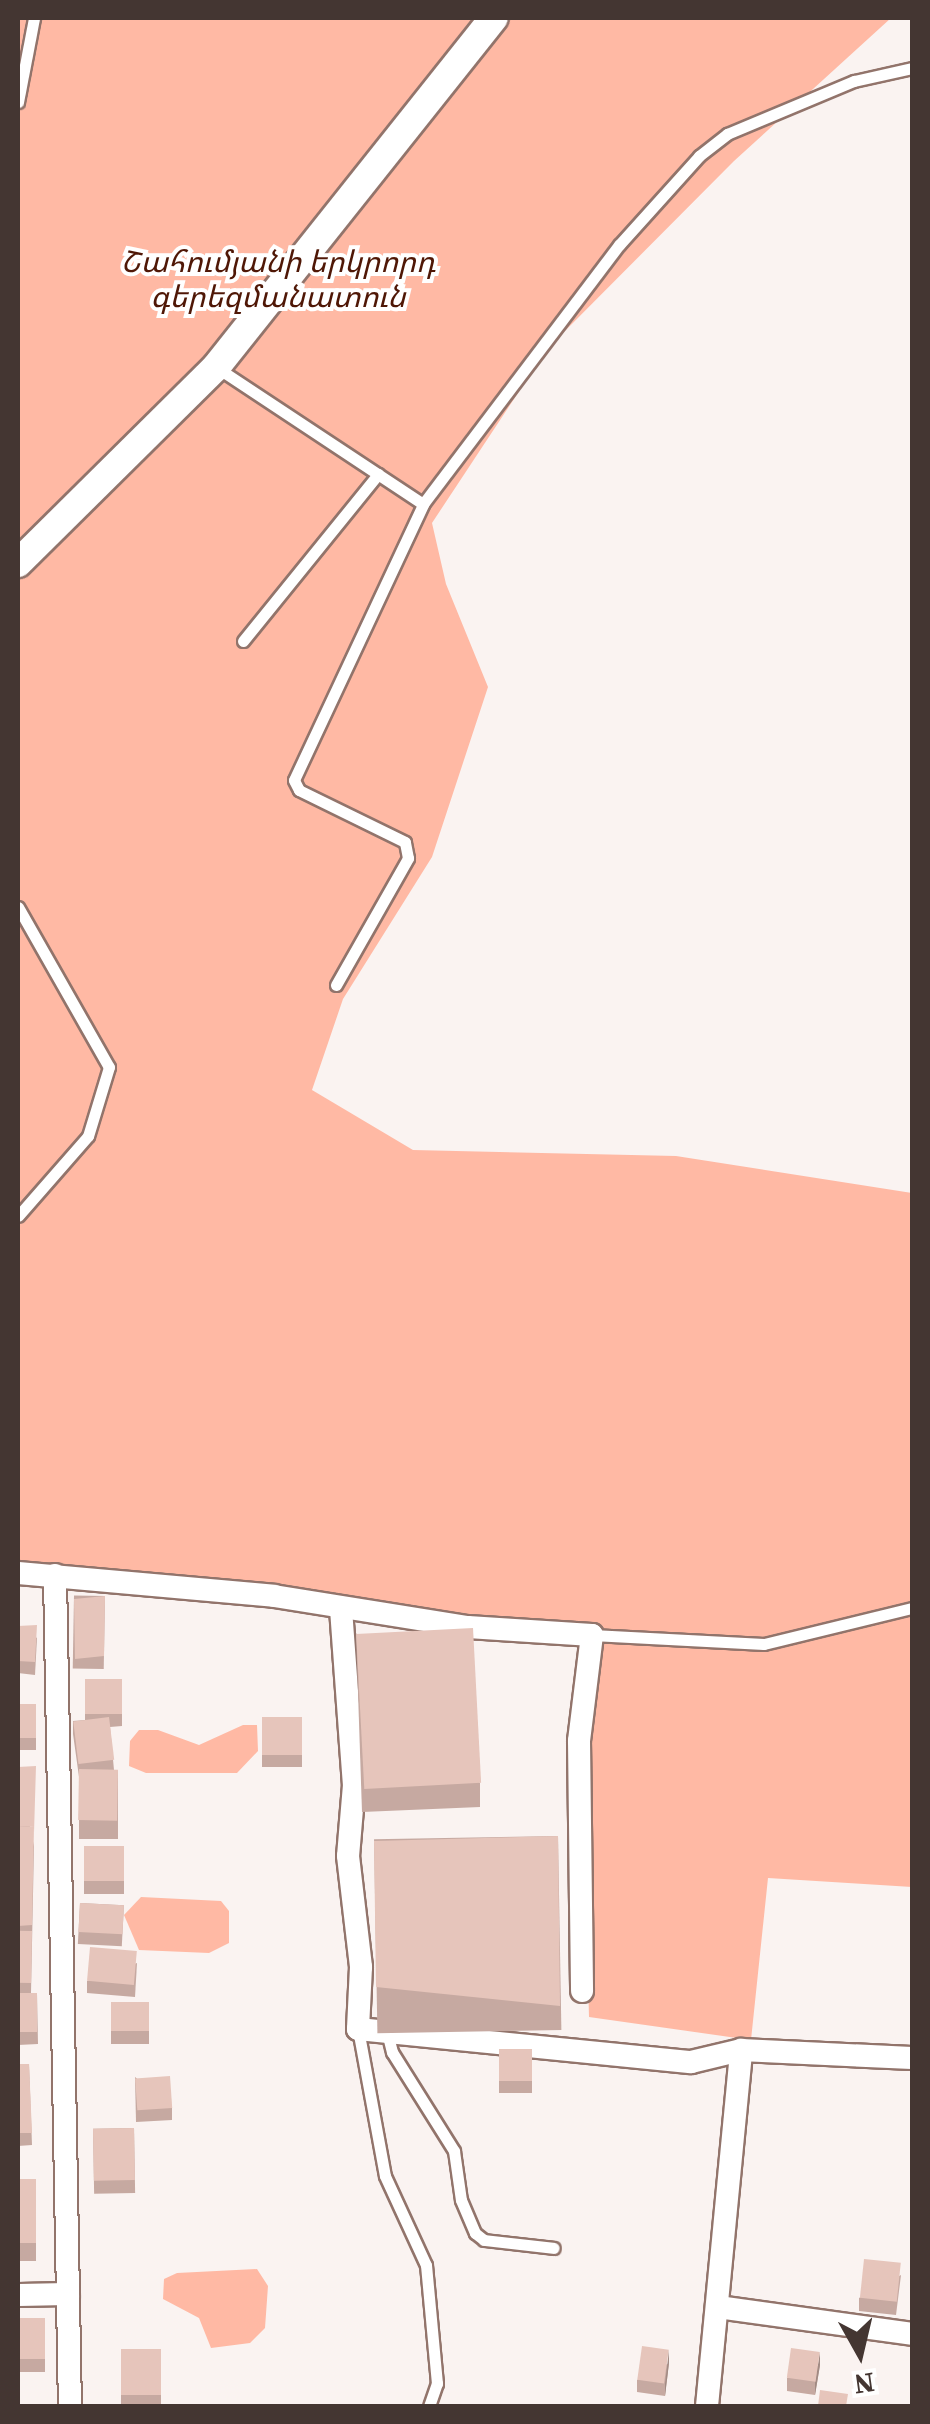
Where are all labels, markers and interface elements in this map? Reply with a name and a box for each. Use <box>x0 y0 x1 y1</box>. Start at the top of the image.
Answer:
park label: Շահումյանի երկրորդ գերեզմանատուն <box>121 244 435 314</box>
north arrow <box>810 2304 910 2404</box>
text: N <box>851 2363 877 2404</box>

